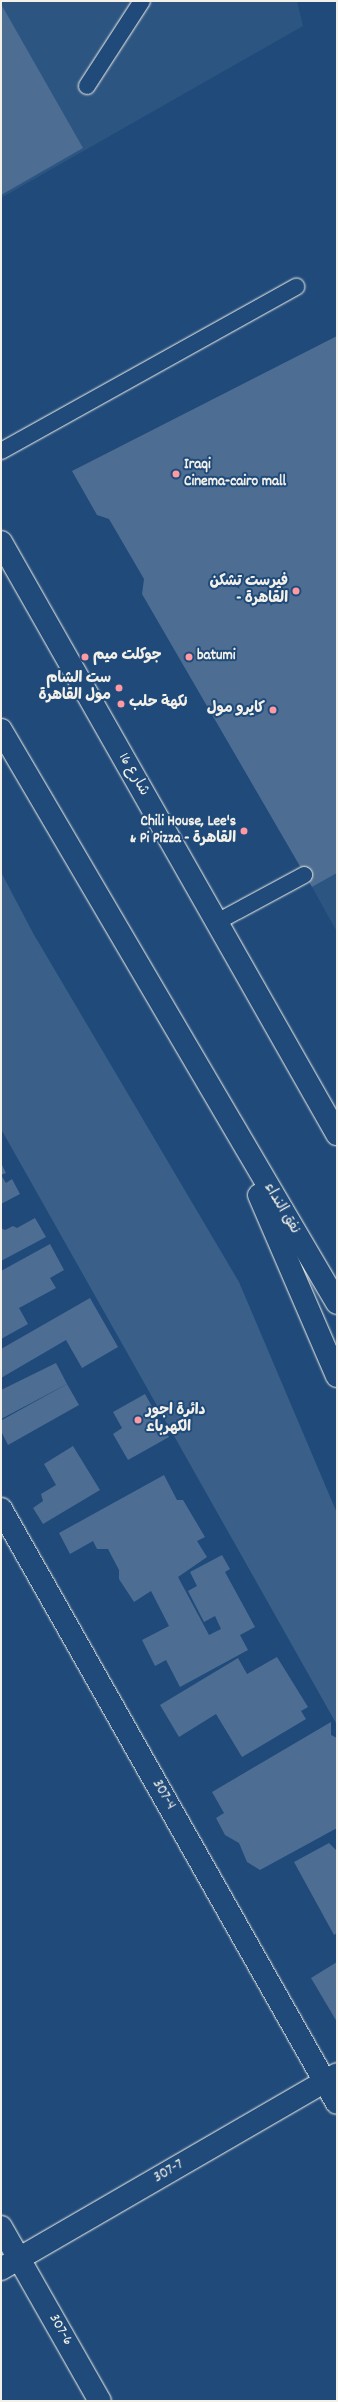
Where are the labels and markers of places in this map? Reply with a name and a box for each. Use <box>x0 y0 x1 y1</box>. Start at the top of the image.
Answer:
place label: Iraqi Cinema-cairo mall <box>184 456 286 491</box>
marker: Iraqi Cinema-cairo mall <box>171 469 181 479</box>
place label: فيرست تشكن - القاهرة <box>210 573 288 608</box>
marker: فيرست تشكن - القاهرة <box>291 586 301 596</box>
place label: جوكلت ميم <box>93 648 162 666</box>
place label: batumi <box>197 648 236 666</box>
marker: جوكلت ميم <box>80 652 90 662</box>
marker: batumi <box>184 652 194 662</box>
place label: ست الشام مول القاهرة <box>38 670 111 705</box>
marker: ست الشام مول القاهرة <box>114 683 124 693</box>
place label: نكهة حلب <box>129 695 188 713</box>
marker: نكهة حلب <box>116 699 126 709</box>
place label: كايرو مول <box>207 701 265 719</box>
marker: كايرو مول <box>268 705 278 715</box>
place label: Chili House, Lee's & Pi Pizza - القاهرة <box>130 813 236 848</box>
marker: Chili House, Lee's & Pi Pizza - القاهرة <box>239 826 249 836</box>
place label: دائرة اجور الكهرباء <box>146 1402 206 1437</box>
marker: دائرة اجور الكهرباء <box>133 1415 143 1425</box>

